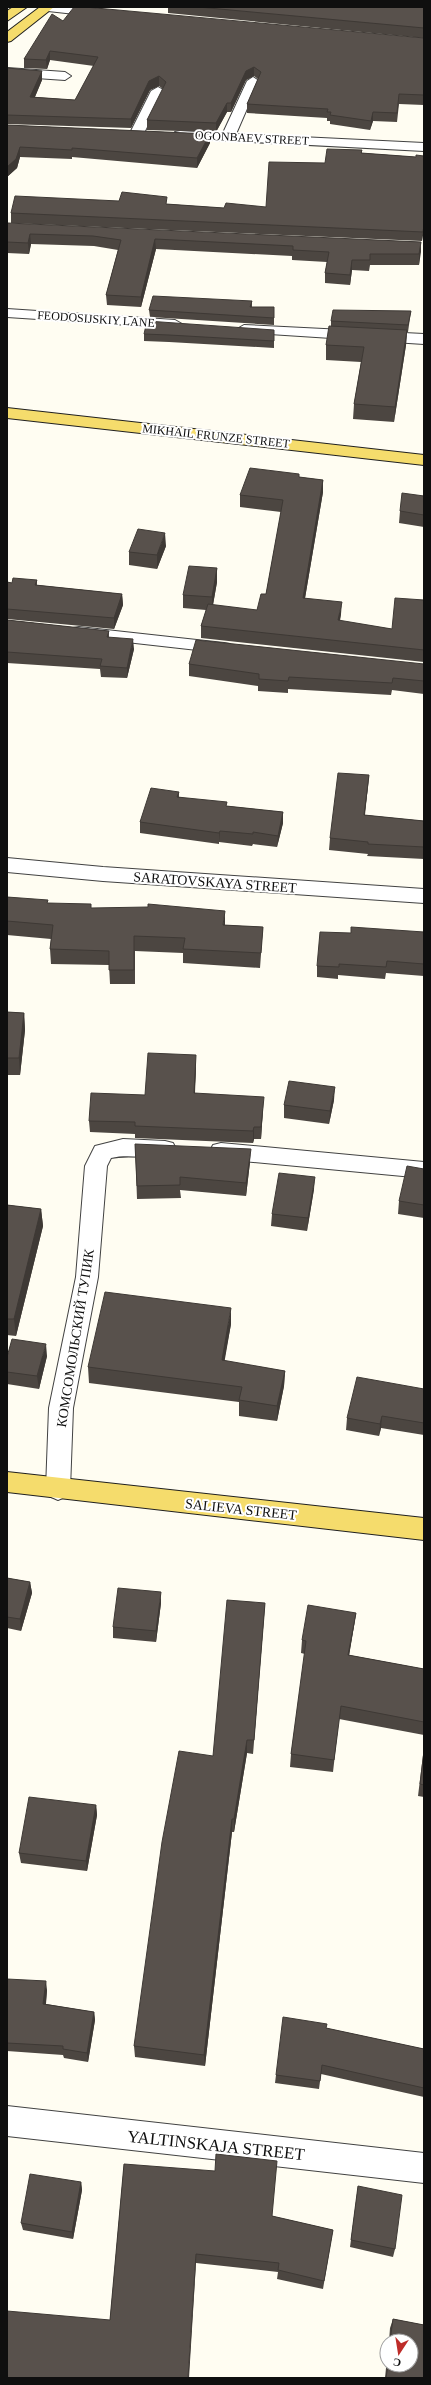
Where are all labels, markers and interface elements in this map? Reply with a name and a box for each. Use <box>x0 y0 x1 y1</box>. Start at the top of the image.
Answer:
street label: OGONBAEV STREET <box>195 128 310 148</box>
street label: FEODOSIJSKIY LANE <box>37 308 155 330</box>
street label: MIKHAIL FRUNZE STREET <box>142 421 291 451</box>
street label: SARATOVSKAYA STREET <box>133 869 298 896</box>
street label: КОМСОМОЛЬСКИЙ ТУПИК <box>53 1247 97 1428</box>
street label: SALIEVA STREET <box>184 1496 298 1523</box>
street label: YALTINSKAJA STREET <box>126 2127 306 2164</box>
north arrow <box>379 2333 419 2373</box>
text: С <box>392 2356 402 2369</box>

